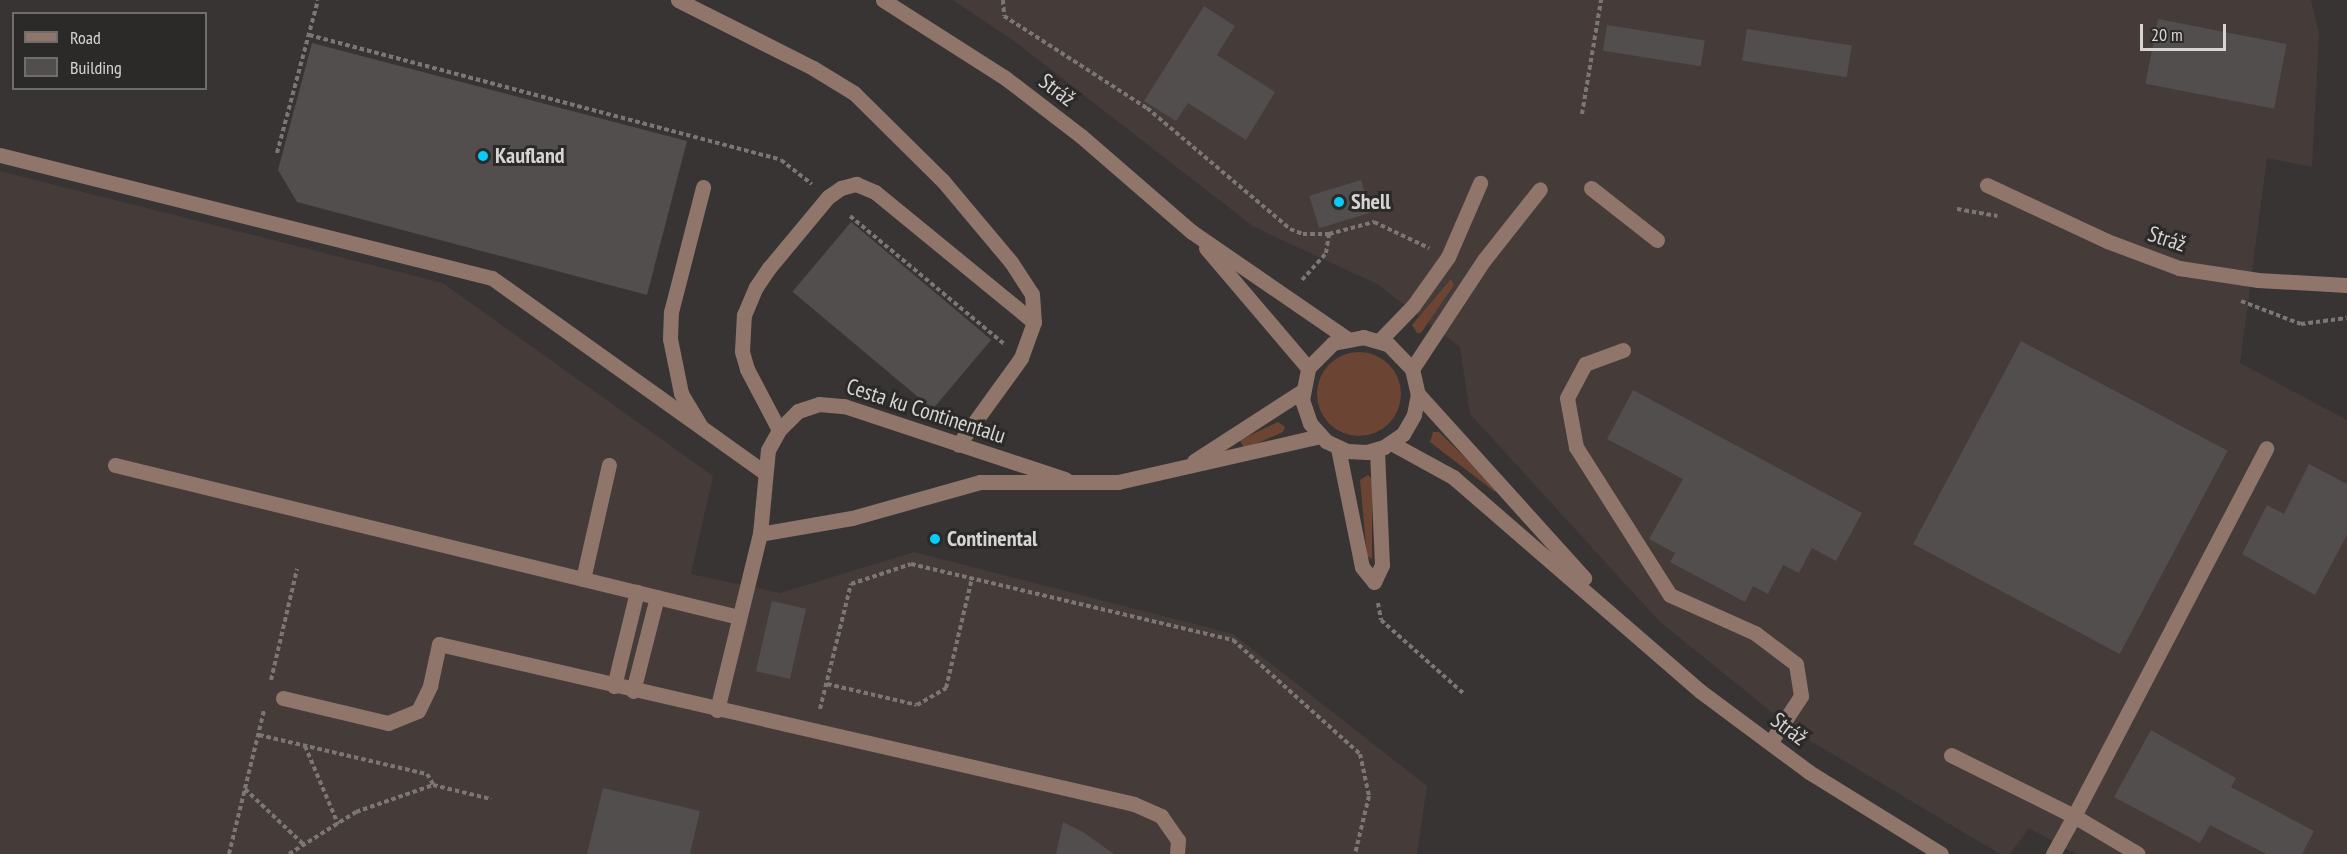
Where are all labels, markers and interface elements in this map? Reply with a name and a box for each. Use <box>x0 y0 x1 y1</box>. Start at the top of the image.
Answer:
legend <box>12 12 207 90</box>
scale bar <box>2143 12 2228 50</box>
text: 20 m <box>2151 23 2183 46</box>
text: Road <box>70 26 101 49</box>
text: Building <box>70 56 122 79</box>
street label: Stráž <box>1034 68 1080 112</box>
place label: Kaufland <box>495 143 565 169</box>
marker: Kaufland <box>476 149 490 163</box>
place label: Shell <box>1351 189 1391 215</box>
marker: Shell <box>1332 195 1346 209</box>
street label: Stráž <box>2145 221 2189 257</box>
street label: Cesta ku Continentalu <box>843 373 1009 449</box>
place label: Continental <box>947 526 1037 552</box>
marker: Continental <box>928 532 942 546</box>
street label: Stráž <box>1766 707 1812 751</box>

